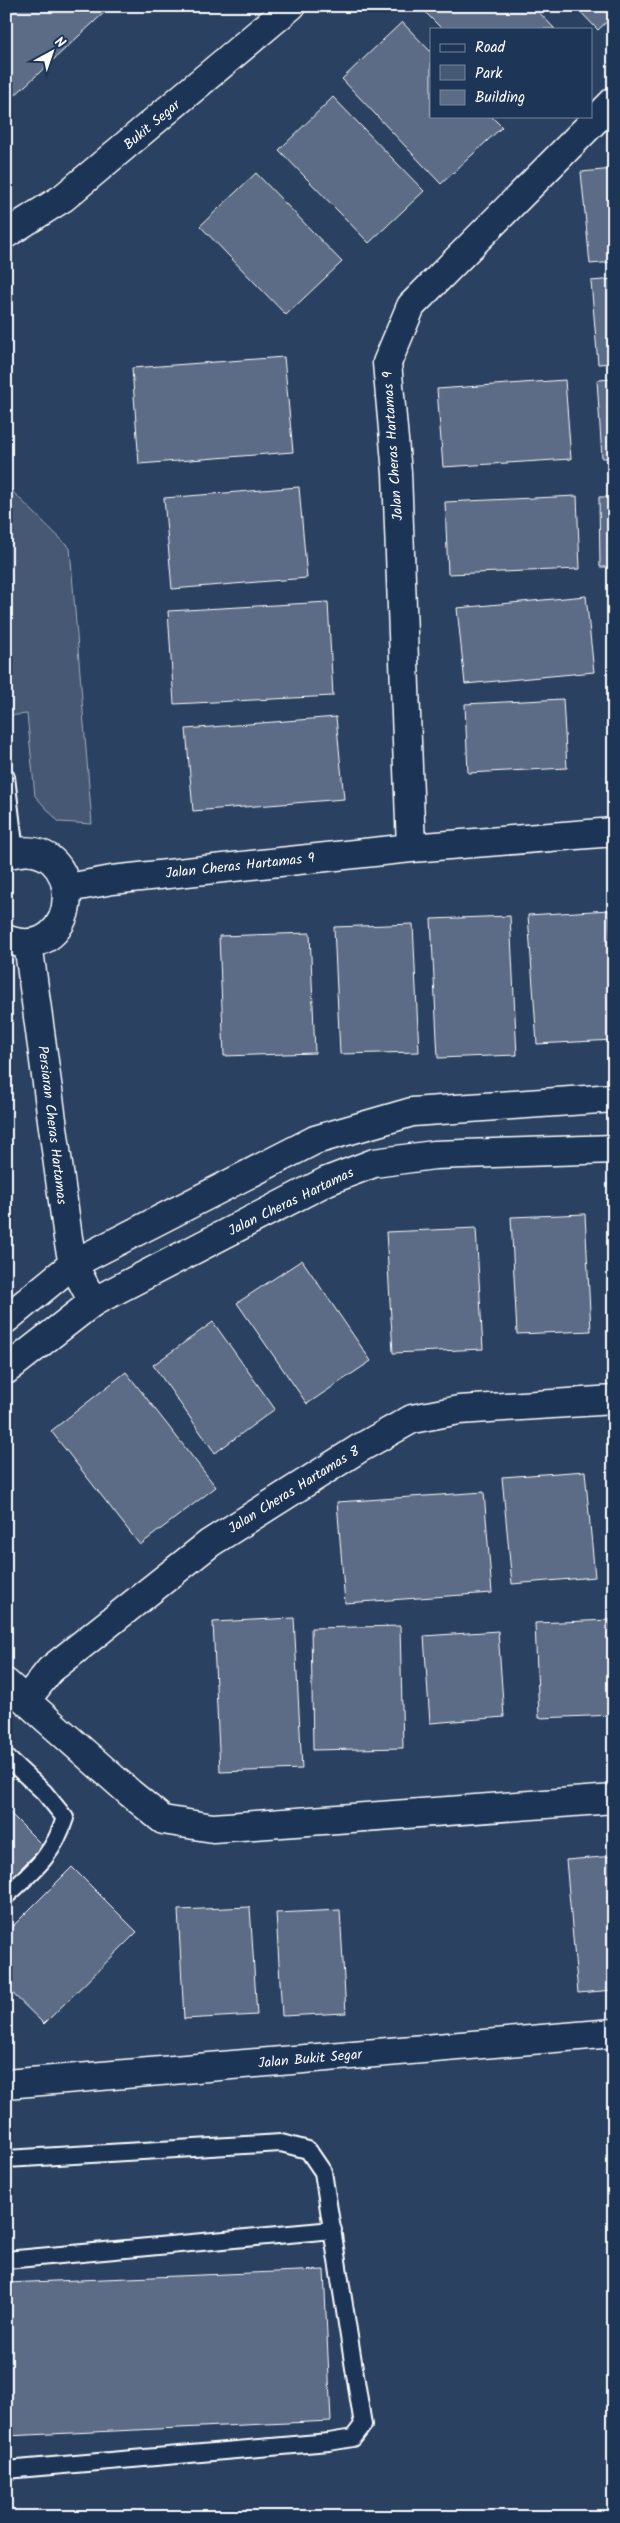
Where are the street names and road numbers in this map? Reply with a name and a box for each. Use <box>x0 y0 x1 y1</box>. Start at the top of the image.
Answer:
street label: Bukit Segar <box>119 94 186 155</box>
street label: Jalan Cheras Hartamas 9 <box>377 370 409 522</box>
street label: Jalan Cheras Hartamas 9 <box>164 847 316 885</box>
street label: Persiaran Cheras Hartamas <box>31 1044 73 1206</box>
street label: Jalan Cheras Hartamas <box>224 1162 358 1242</box>
street label: Jalan Cheras Hartamas 8 <box>224 1440 365 1539</box>
street label: Jalan Bukit Segar <box>257 2043 364 2075</box>

